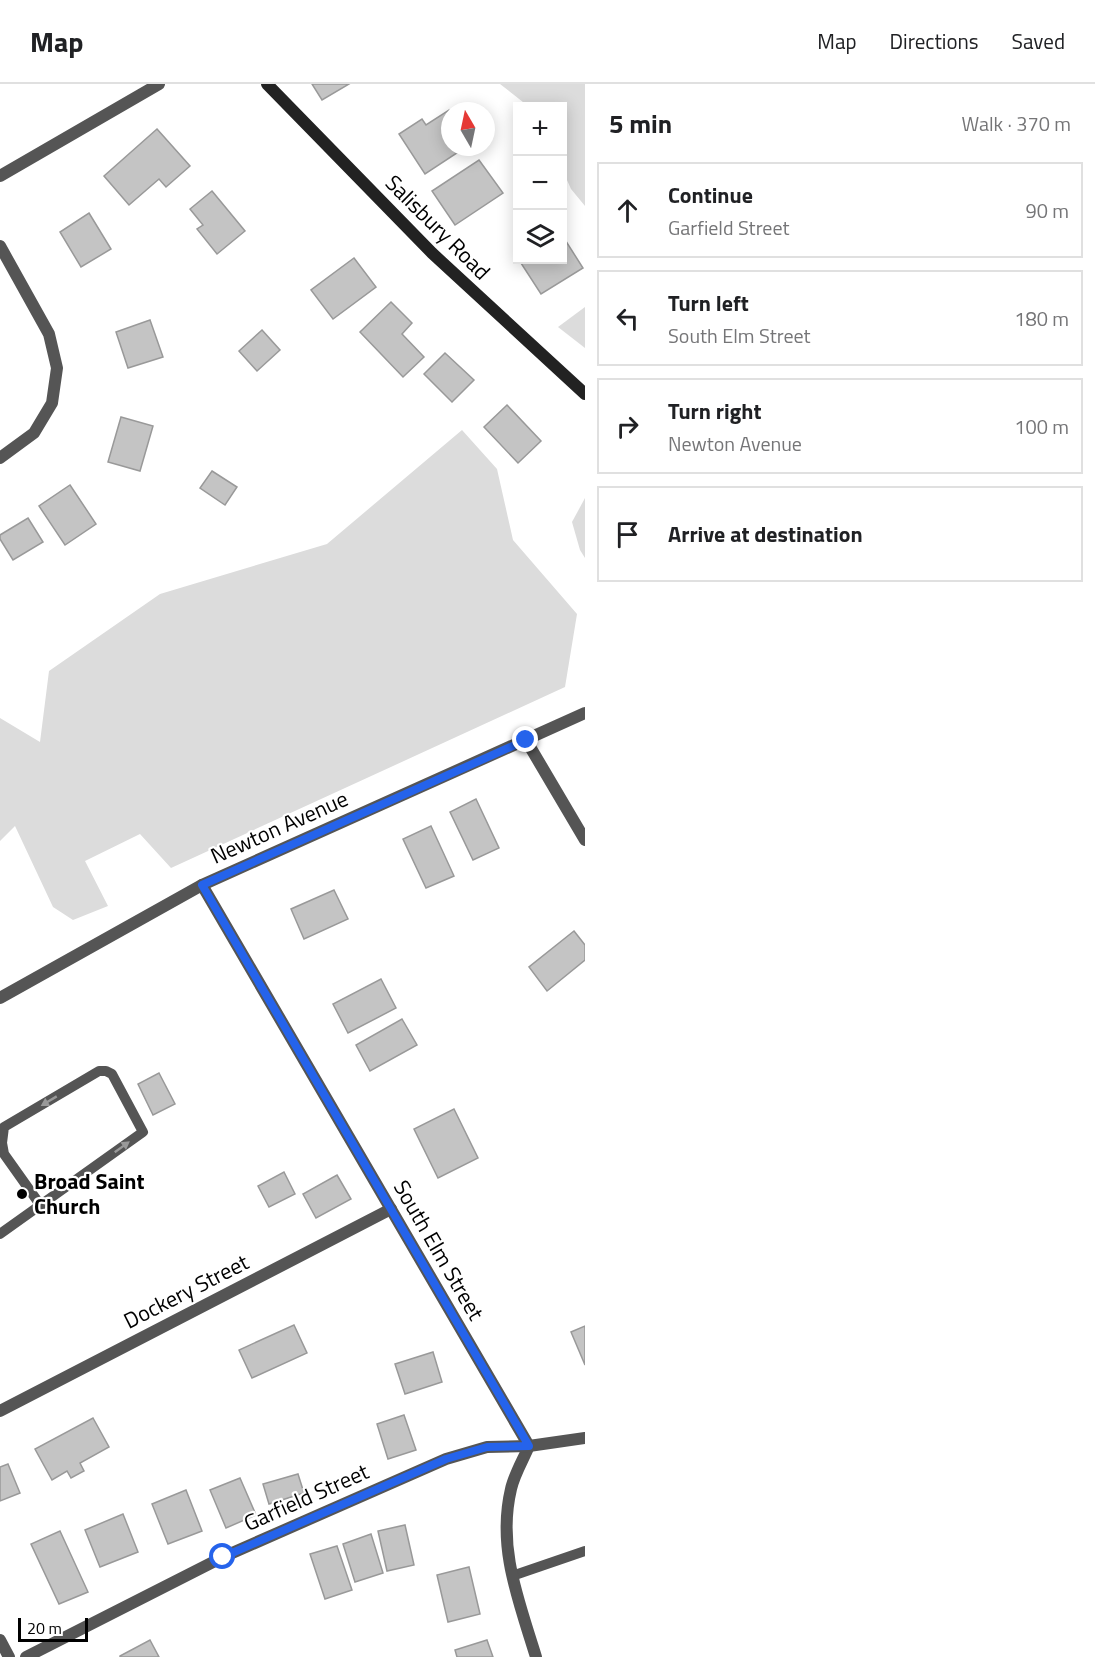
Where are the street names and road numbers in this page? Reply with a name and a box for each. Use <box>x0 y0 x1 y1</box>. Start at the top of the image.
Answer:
street label: Salisbury Road <box>378 167 498 287</box>
street label: Newton Avenue <box>205 782 353 872</box>
street label: South Elm Street <box>385 1174 493 1327</box>
street label: Dockery Street <box>117 1245 255 1337</box>
street label: Garfield Street <box>238 1454 374 1540</box>

